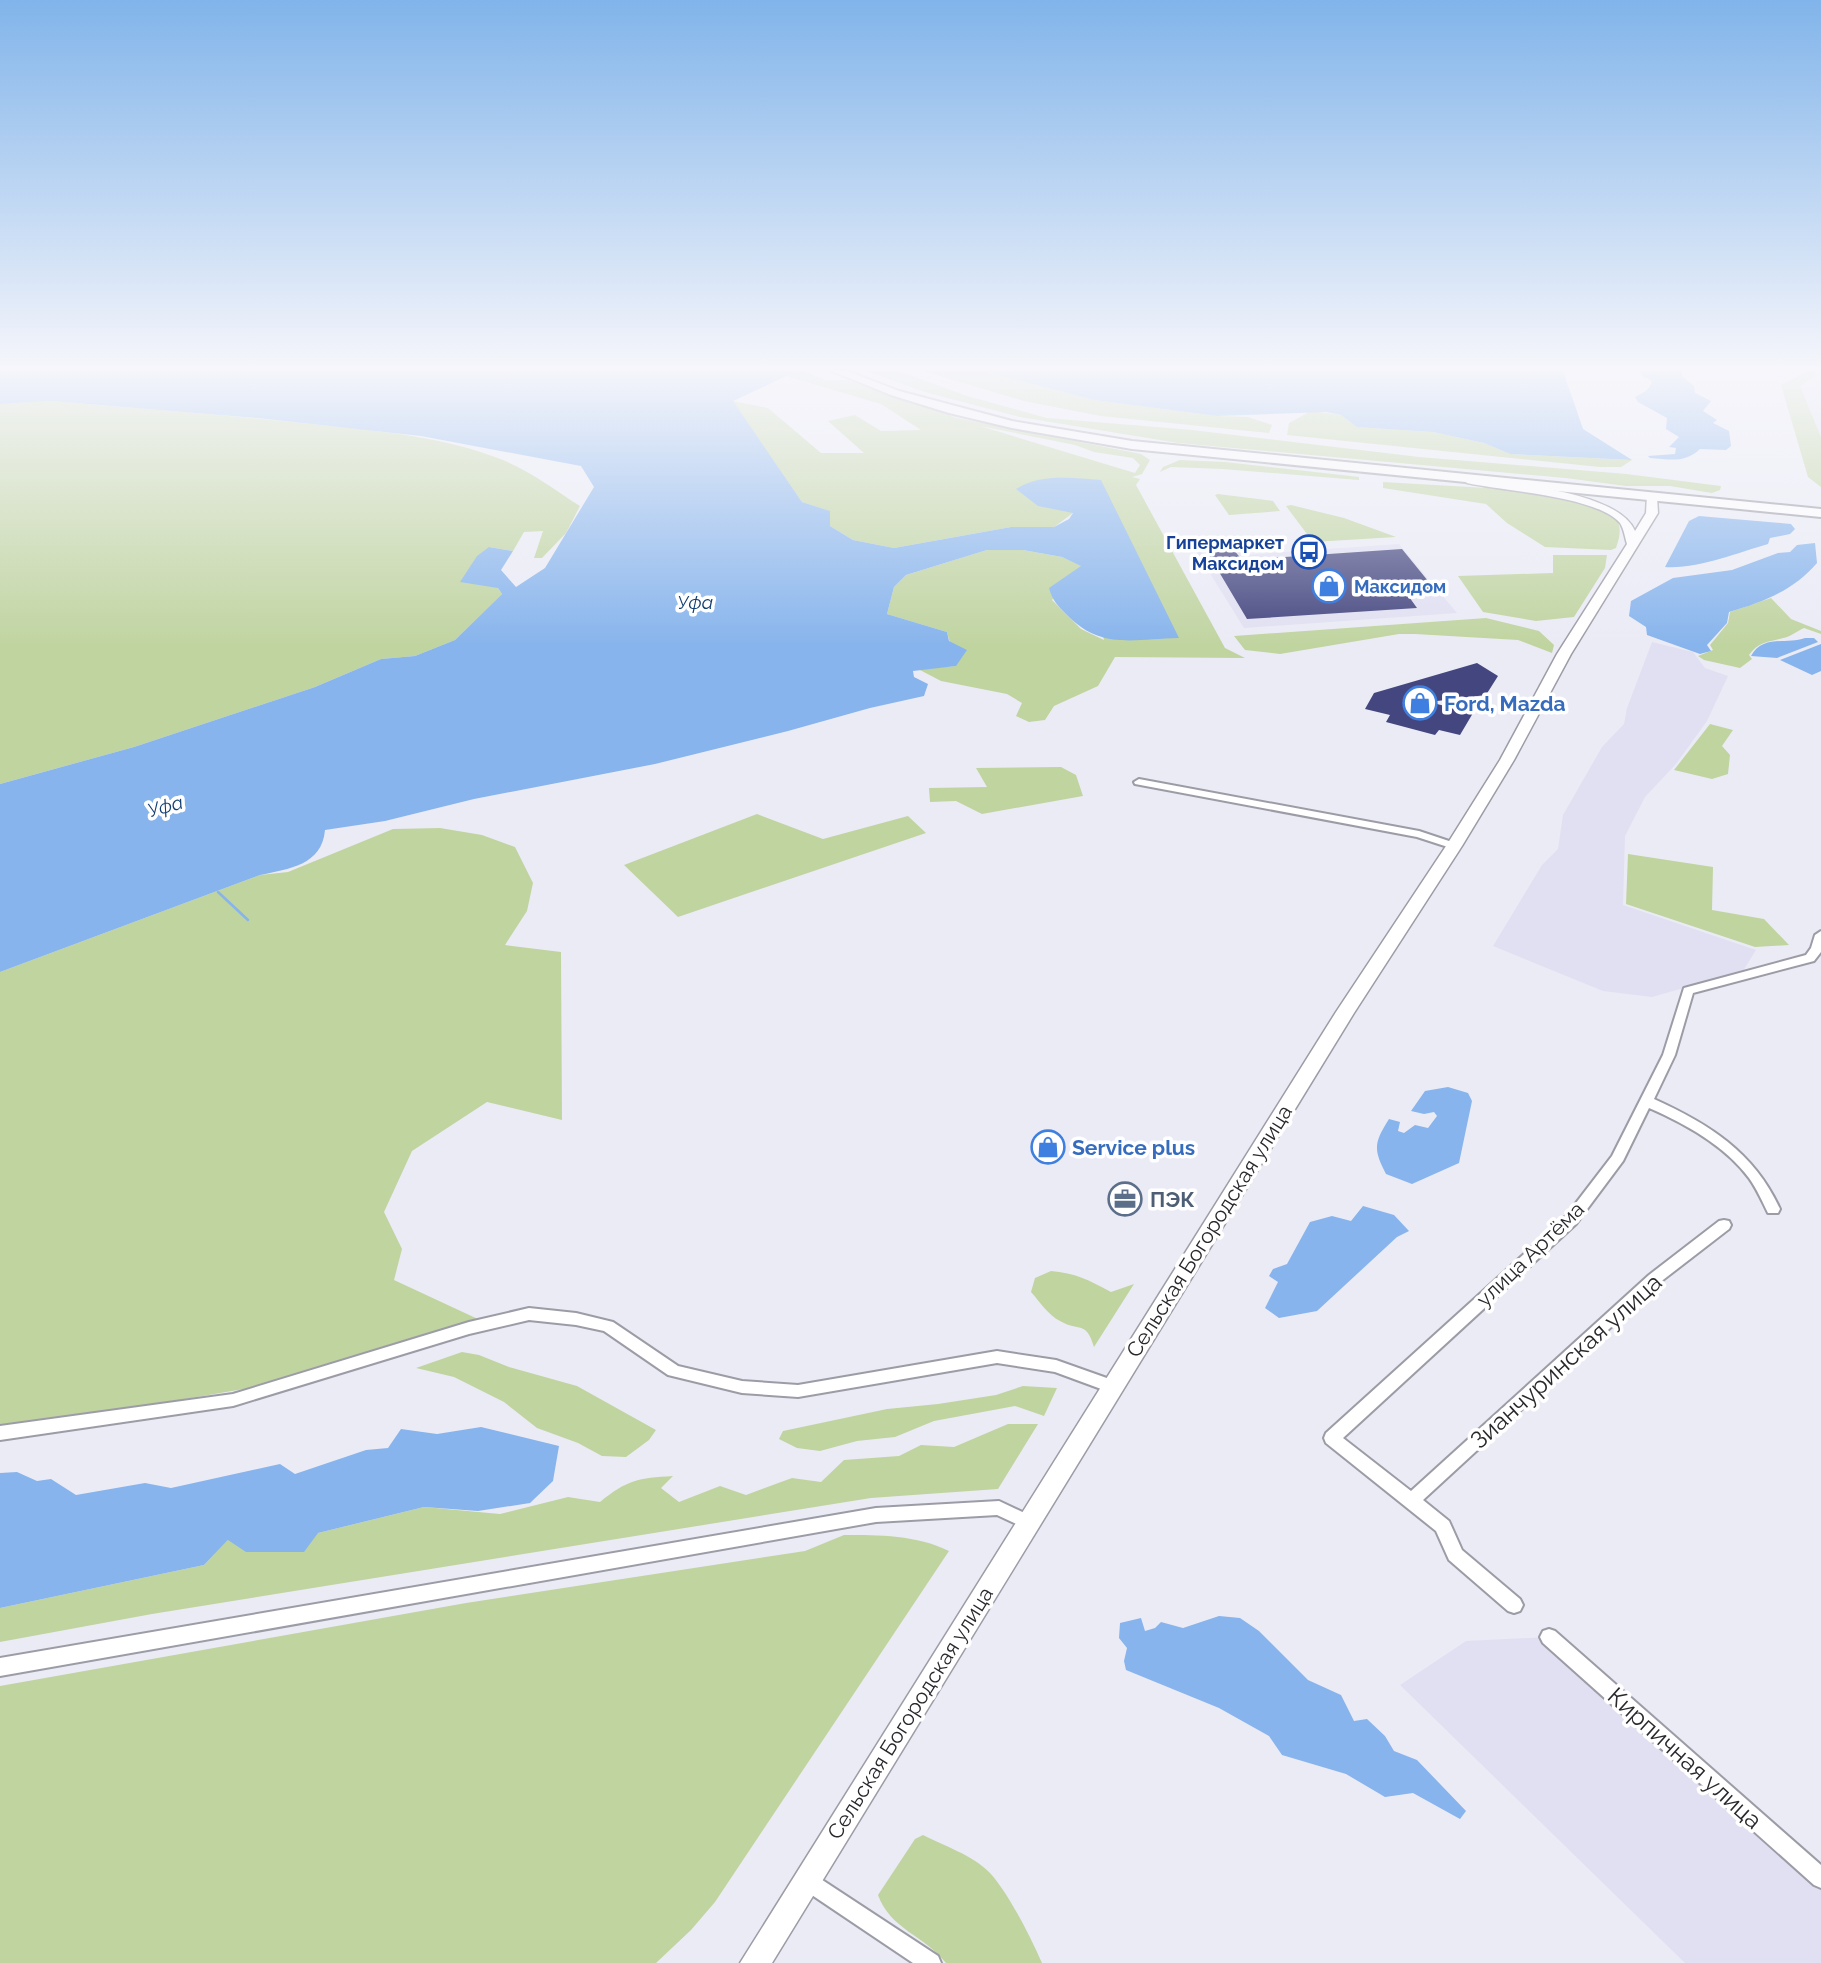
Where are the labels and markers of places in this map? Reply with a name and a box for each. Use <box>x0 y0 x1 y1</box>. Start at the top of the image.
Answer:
place label: Гипермаркет Максидом <box>1166 532 1284 574</box>
bus stop icon: Гипермаркет Максидом <box>1290 533 1328 571</box>
shop icon: Максидом <box>1310 567 1348 605</box>
place label: Максидом <box>1354 576 1446 597</box>
shop icon: Ford, Mazda <box>1401 684 1439 722</box>
place label: Ford, Mazda <box>1444 691 1566 716</box>
shop icon: Service plus <box>1029 1128 1067 1166</box>
place label: Service plus <box>1072 1135 1195 1160</box>
office icon: ПЭК <box>1106 1180 1144 1218</box>
place label: ПЭК <box>1150 1187 1195 1212</box>

